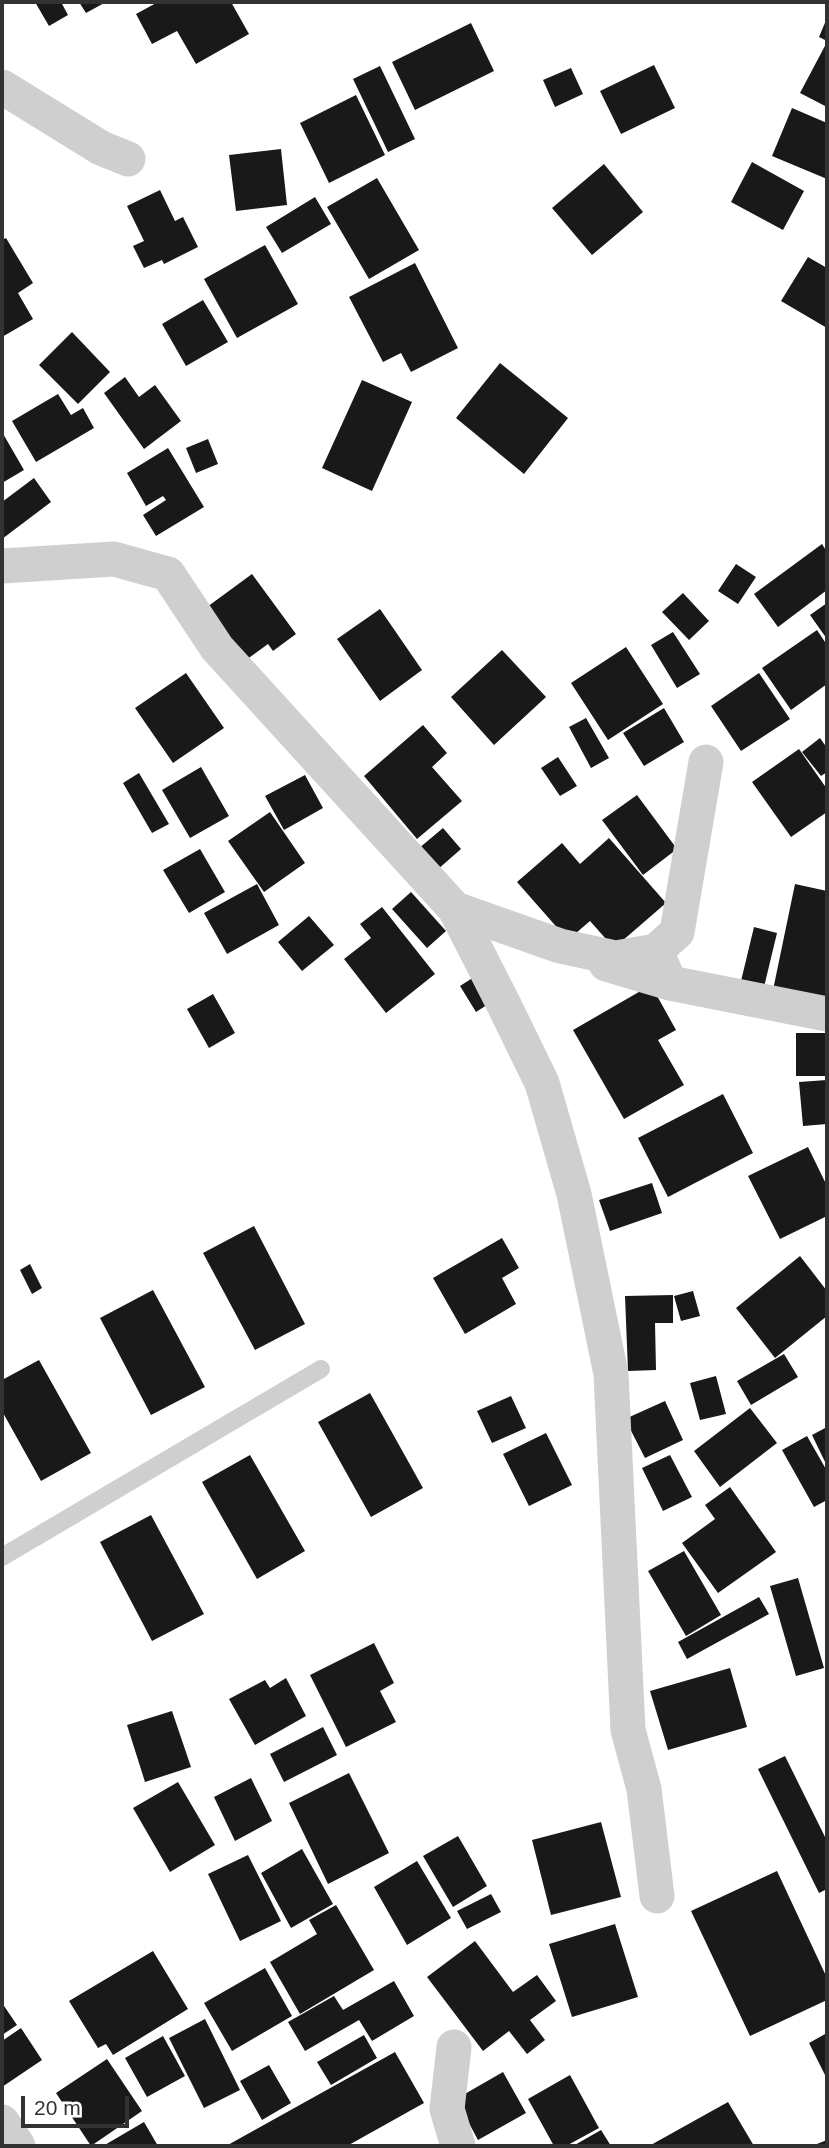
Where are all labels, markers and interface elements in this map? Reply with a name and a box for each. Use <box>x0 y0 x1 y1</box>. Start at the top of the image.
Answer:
scale bar <box>24 2082 133 2126</box>
text: 20 m <box>34 2096 81 2119</box>

